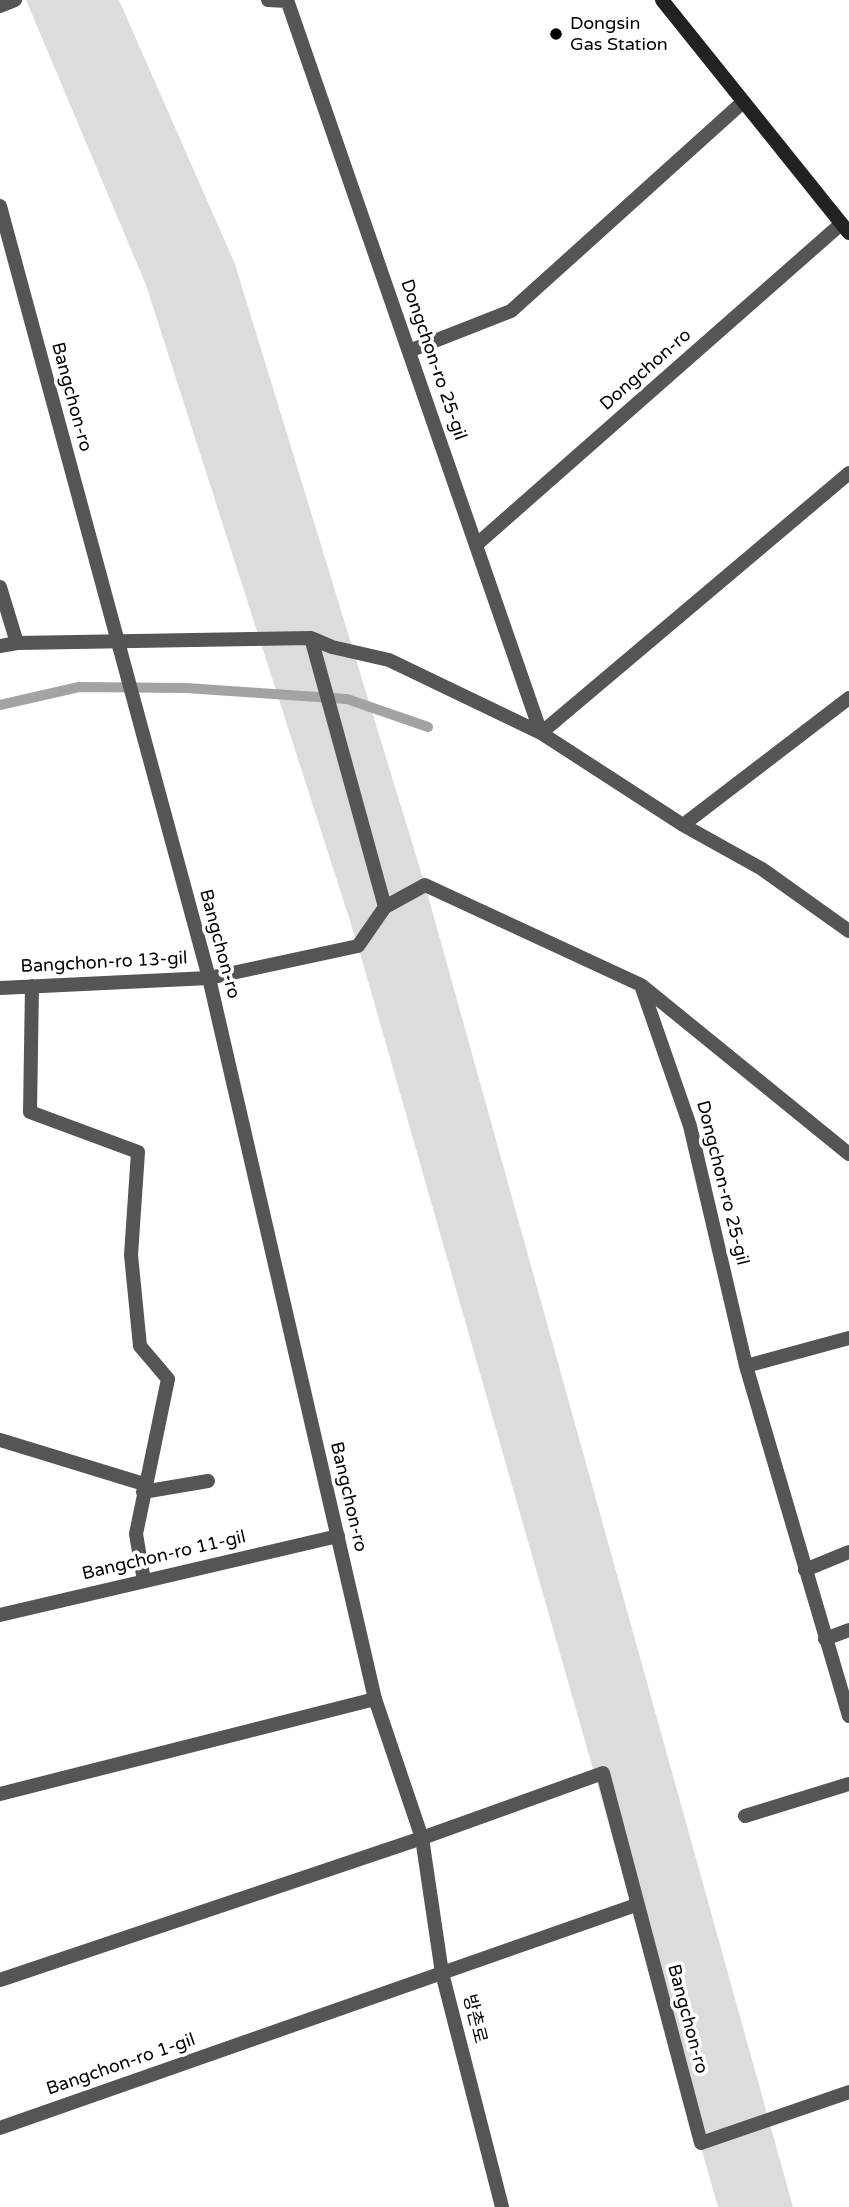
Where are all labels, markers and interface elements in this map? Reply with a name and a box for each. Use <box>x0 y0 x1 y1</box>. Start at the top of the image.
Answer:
place label: Dongsin Gas Station <box>570 13 668 56</box>
marker: Dongsin Gas Station <box>548 26 564 42</box>
street label: Dongchon-ro 25-gil <box>395 277 471 443</box>
street label: Dongchon-ro <box>596 325 696 415</box>
street label: Bangchon-ro <box>46 340 96 454</box>
street label: Bangchon-ro <box>194 887 244 1001</box>
street label: Bangchon-ro 13-gil <box>20 948 188 978</box>
street label: Dongchon-ro 25-gil <box>691 1099 753 1267</box>
street label: Bangchon-ro <box>325 1440 371 1554</box>
street label: Bangchon-ro 11-gil <box>80 1527 248 1585</box>
street label: Bangchon-ro <box>662 1962 712 2076</box>
street label: 방촌로 <box>458 1992 490 2046</box>
street label: Bangchon-ro 1-gil <box>44 2029 198 2101</box>

